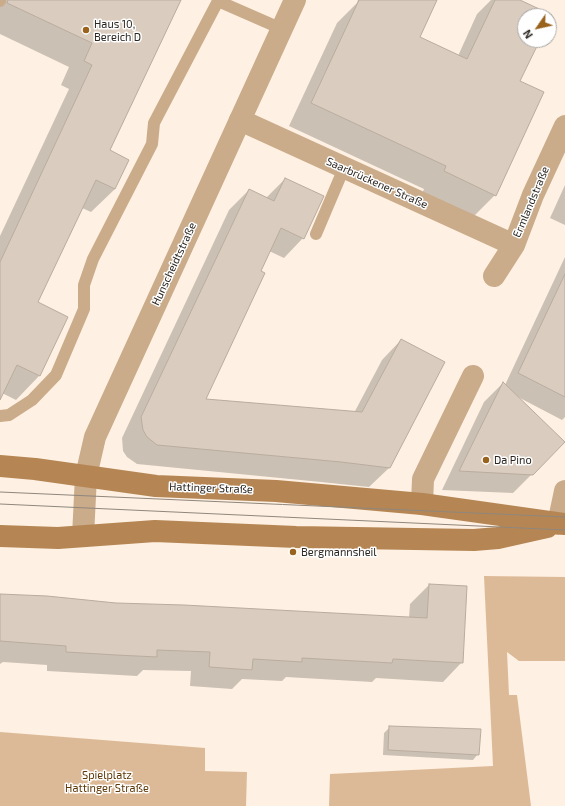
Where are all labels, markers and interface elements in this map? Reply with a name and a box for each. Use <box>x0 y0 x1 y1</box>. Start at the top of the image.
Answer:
north arrow <box>517 8 557 48</box>
place label: Haus 10, Bereich D <box>94 17 141 43</box>
marker: Haus 10, Bereich D <box>81 25 91 35</box>
text: N <box>520 28 535 41</box>
street label: Saarbrückener Straße <box>324 155 430 211</box>
street label: Ermlandstraße <box>510 165 552 239</box>
street label: Hunscheidtstraße <box>149 220 199 308</box>
place label: Da Pino <box>494 453 532 467</box>
marker: Da Pino <box>481 455 491 465</box>
street label: Hattinger Straße <box>169 480 253 496</box>
place label: Bergmannsheil <box>301 545 377 559</box>
marker: Bergmannsheil <box>288 547 298 557</box>
park label: Spielplatz Hattinger Straße <box>65 768 149 794</box>

